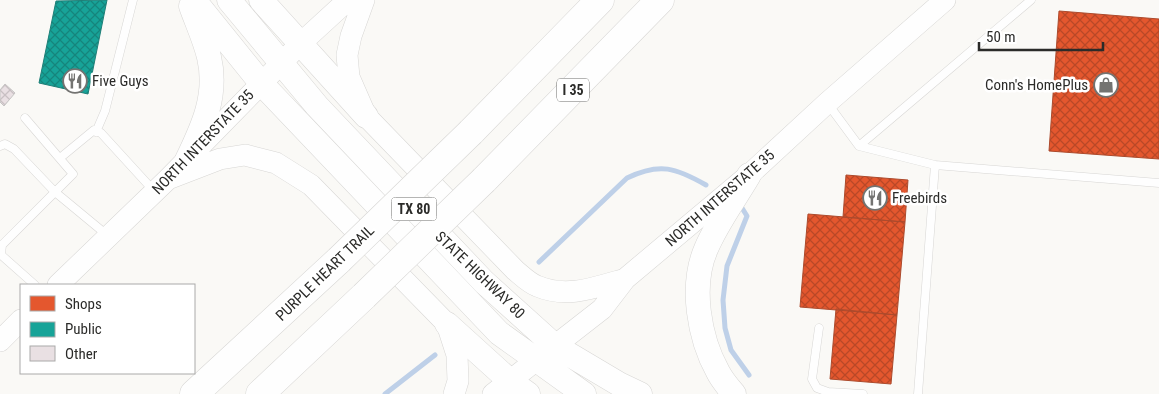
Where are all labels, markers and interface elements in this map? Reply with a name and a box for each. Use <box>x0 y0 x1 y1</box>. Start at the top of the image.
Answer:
scale bar <box>979 20 1103 52</box>
text: 50 m <box>986 28 1016 46</box>
restaurant icon: Five Guys <box>62 68 88 94</box>
place label: Five Guys <box>92 72 149 90</box>
shop icon: Conn's HomePlus <box>1093 72 1119 98</box>
place label: Conn's HomePlus <box>985 76 1088 94</box>
road number: I 35 <box>557 78 589 102</box>
street label: NORTH INTERSTATE 35 <box>148 86 258 198</box>
street label: NORTH INTERSTATE 35 <box>662 146 778 250</box>
restaurant icon: Freebirds <box>862 185 888 211</box>
place label: Freebirds <box>892 189 947 207</box>
road number: TX 80 <box>392 198 436 220</box>
street label: PURPLE HEART TRAIL <box>272 221 378 325</box>
street label: STATE HIGHWAY 80 <box>431 228 529 322</box>
legend <box>20 284 195 374</box>
text: Shops <box>65 295 102 313</box>
text: Public <box>65 320 102 338</box>
text: Other <box>65 345 98 363</box>

